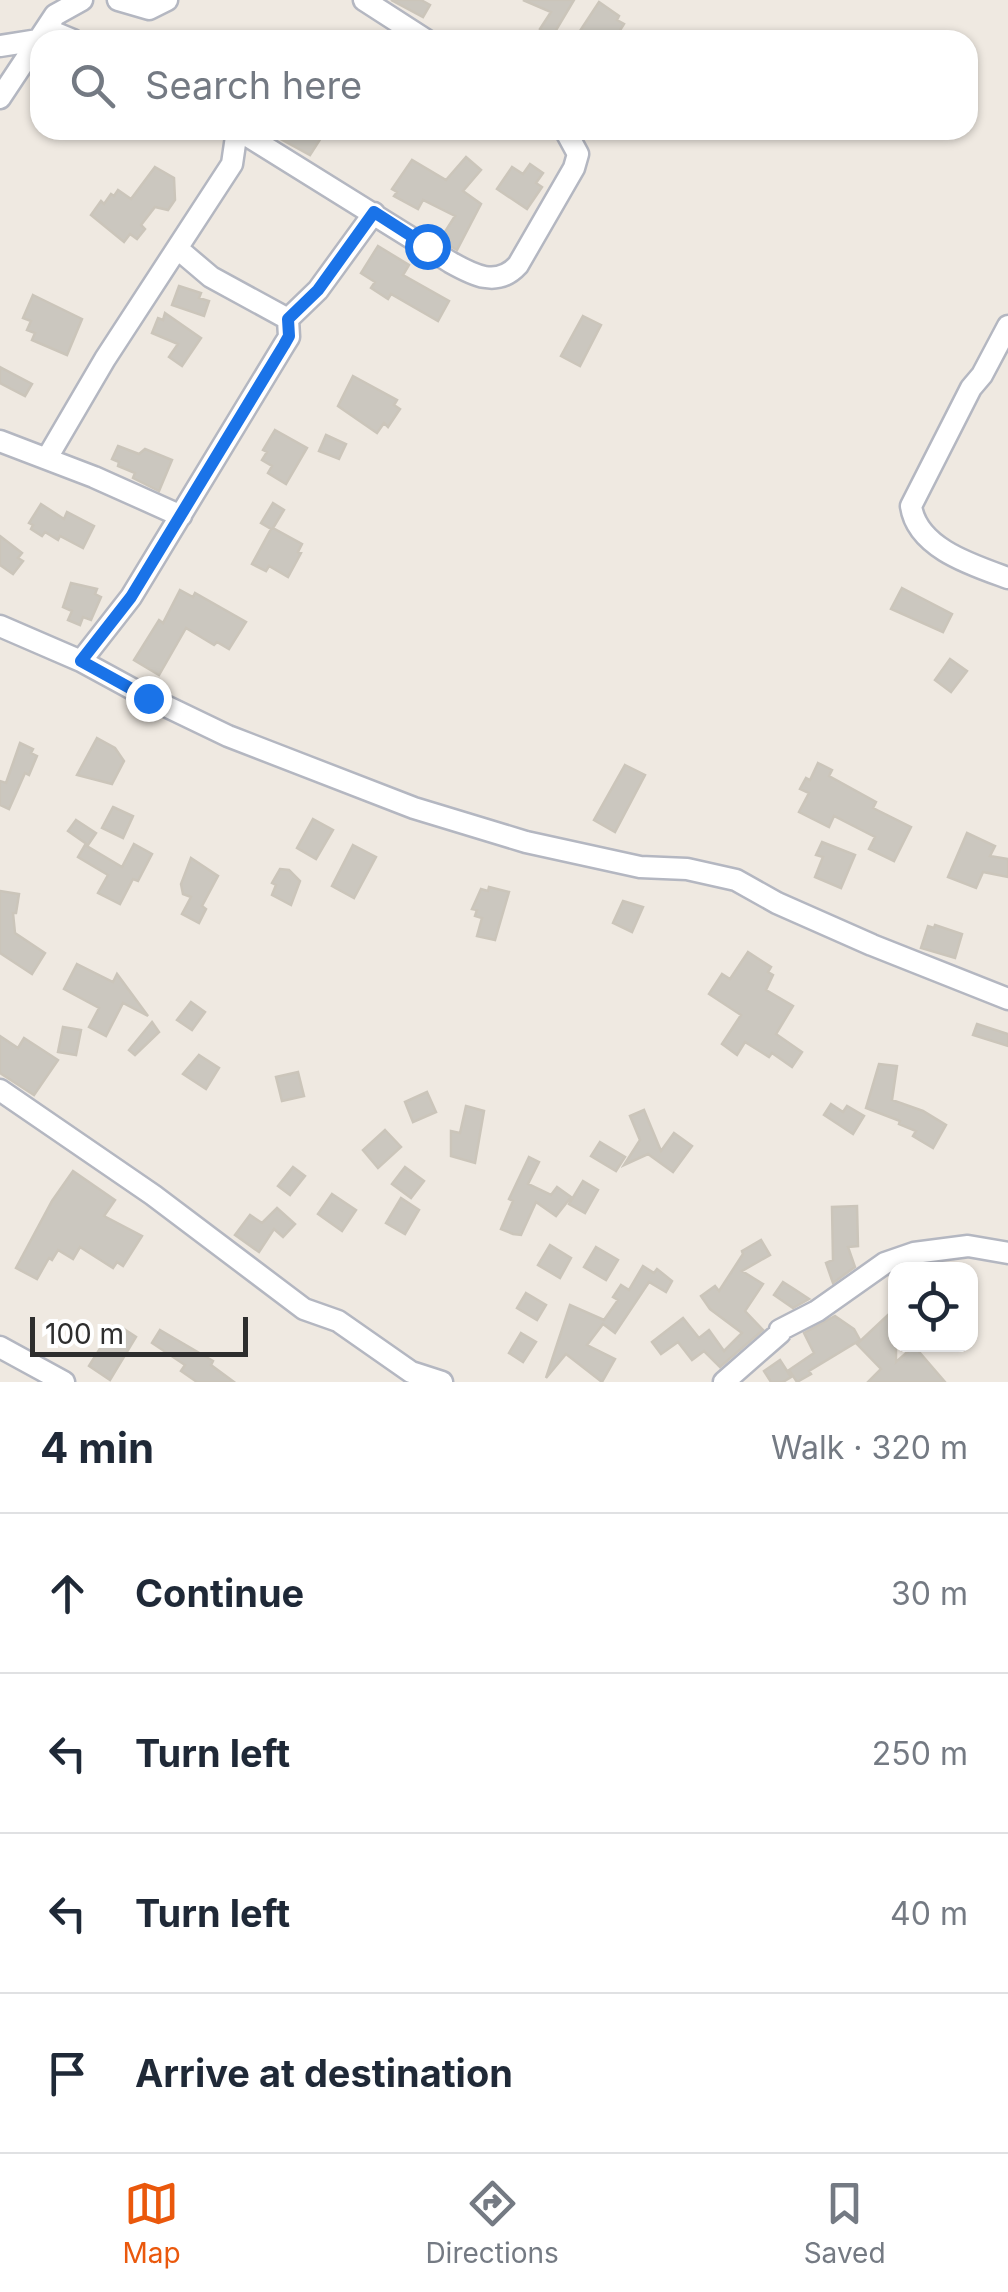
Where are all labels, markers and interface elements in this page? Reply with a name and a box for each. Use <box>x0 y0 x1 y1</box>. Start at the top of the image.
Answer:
search box <box>30 30 978 140</box>
icon: search <box>65 58 120 113</box>
text: Search here <box>145 62 362 108</box>
route start <box>405 224 451 270</box>
route end <box>126 676 172 722</box>
map controls <box>888 1262 978 1352</box>
button: locate <box>888 1262 978 1352</box>
scale bar <box>30 1312 248 1356</box>
text: 100 m <box>45 1317 124 1351</box>
text: 4 min <box>40 1422 154 1473</box>
text: Walk · 320 m <box>771 1428 968 1467</box>
icon: ahead <box>40 1566 95 1621</box>
text: Continue <box>135 1570 304 1616</box>
text: 30 m <box>891 1574 968 1613</box>
icon: left <box>40 1726 95 1781</box>
text: Turn left <box>135 1730 290 1776</box>
text: 250 m <box>872 1734 968 1773</box>
icon: left <box>40 1886 95 1941</box>
text: Turn left <box>135 1890 290 1936</box>
text: 40 m <box>890 1894 968 1933</box>
icon: arrive <box>40 2046 95 2101</box>
text: Arrive at destination <box>135 2050 513 2096</box>
tab: Map <box>122 2176 181 2270</box>
tab: Directions <box>425 2176 559 2270</box>
tab: Saved <box>804 2176 886 2270</box>

